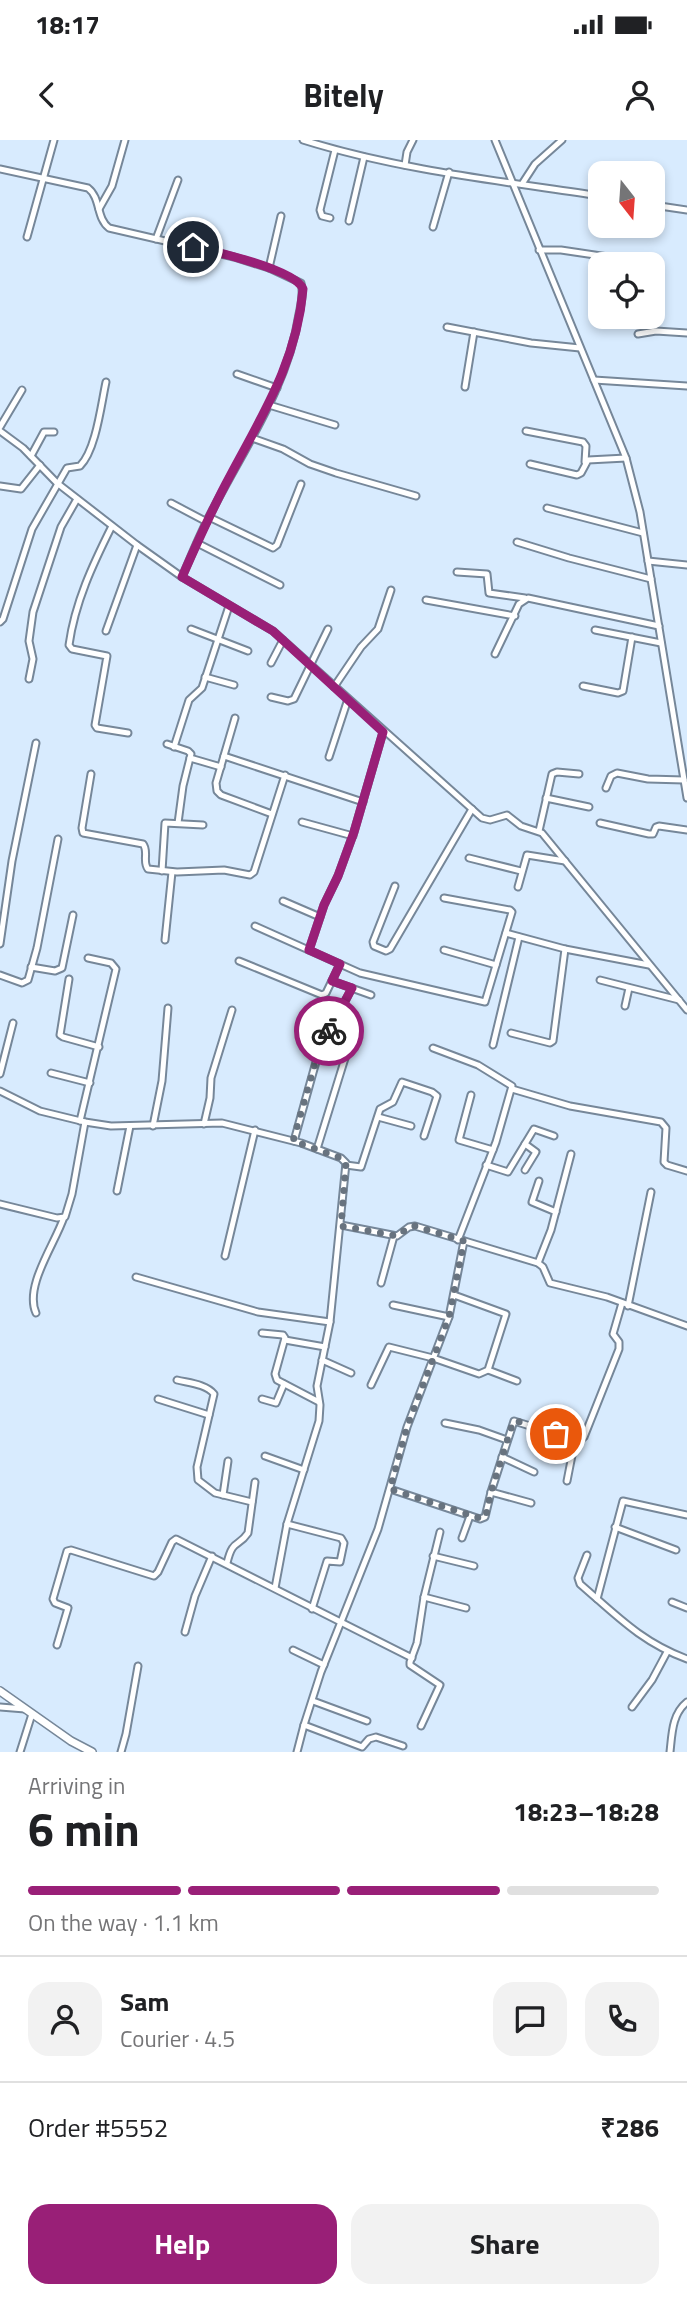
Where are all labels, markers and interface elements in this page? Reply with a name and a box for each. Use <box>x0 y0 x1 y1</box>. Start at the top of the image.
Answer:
text: 18:17 <box>35 5 100 44</box>
text: Bitely <box>303 71 384 119</box>
icon: back <box>28 76 66 114</box>
icon: person <box>621 76 659 114</box>
north arrow <box>588 161 665 238</box>
map controls <box>588 161 665 329</box>
pin <box>163 217 223 277</box>
icon: home <box>174 228 212 266</box>
button: locate <box>588 252 665 329</box>
courier <box>294 996 364 1066</box>
icon: bike <box>310 1012 348 1050</box>
pin <box>526 1404 586 1464</box>
icon: bag <box>537 1415 575 1453</box>
text: Arriving in <box>28 1768 125 1803</box>
text: 18:23–18:28 <box>513 1792 659 1831</box>
text: 6 min <box>28 1794 140 1864</box>
text: On the way · 1.1 km <box>28 1905 219 1940</box>
button: person <box>28 1982 102 2056</box>
text: Sam <box>120 1982 169 2021</box>
button: chat <box>493 1982 567 2056</box>
button: phone <box>585 1982 659 2056</box>
text: Courier · 4.5 <box>120 2021 235 2056</box>
text: Order #5552 <box>28 2108 168 2147</box>
text: ₹286 <box>600 2108 659 2147</box>
button: Help <box>28 2204 337 2284</box>
button: Share <box>351 2204 659 2284</box>

